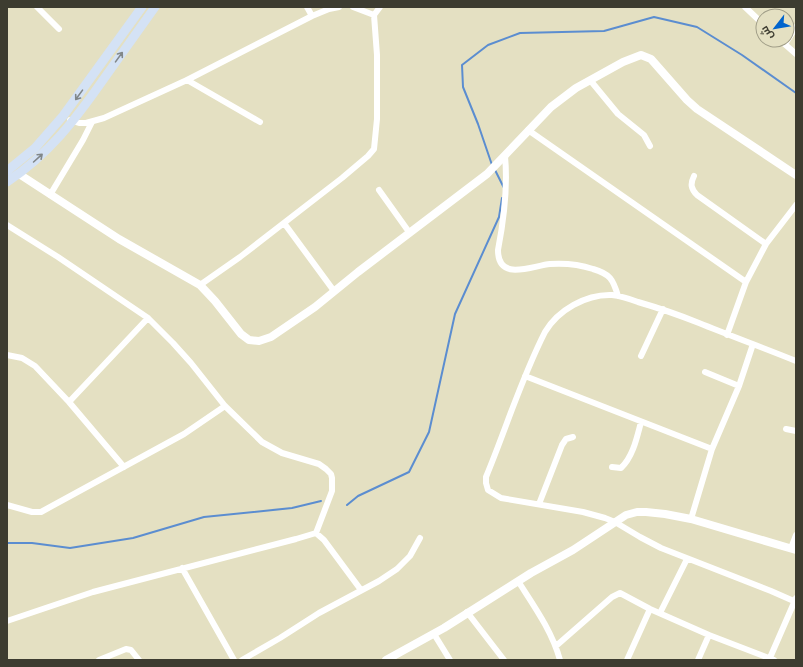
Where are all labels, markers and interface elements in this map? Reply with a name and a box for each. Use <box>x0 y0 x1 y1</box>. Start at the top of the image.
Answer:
north arrow <box>755 8 795 48</box>
text: ش <box>758 23 776 42</box>
one-way arrow <box>115 52 123 63</box>
one-way arrow <box>74 90 83 101</box>
one-way arrow <box>32 153 43 162</box>

